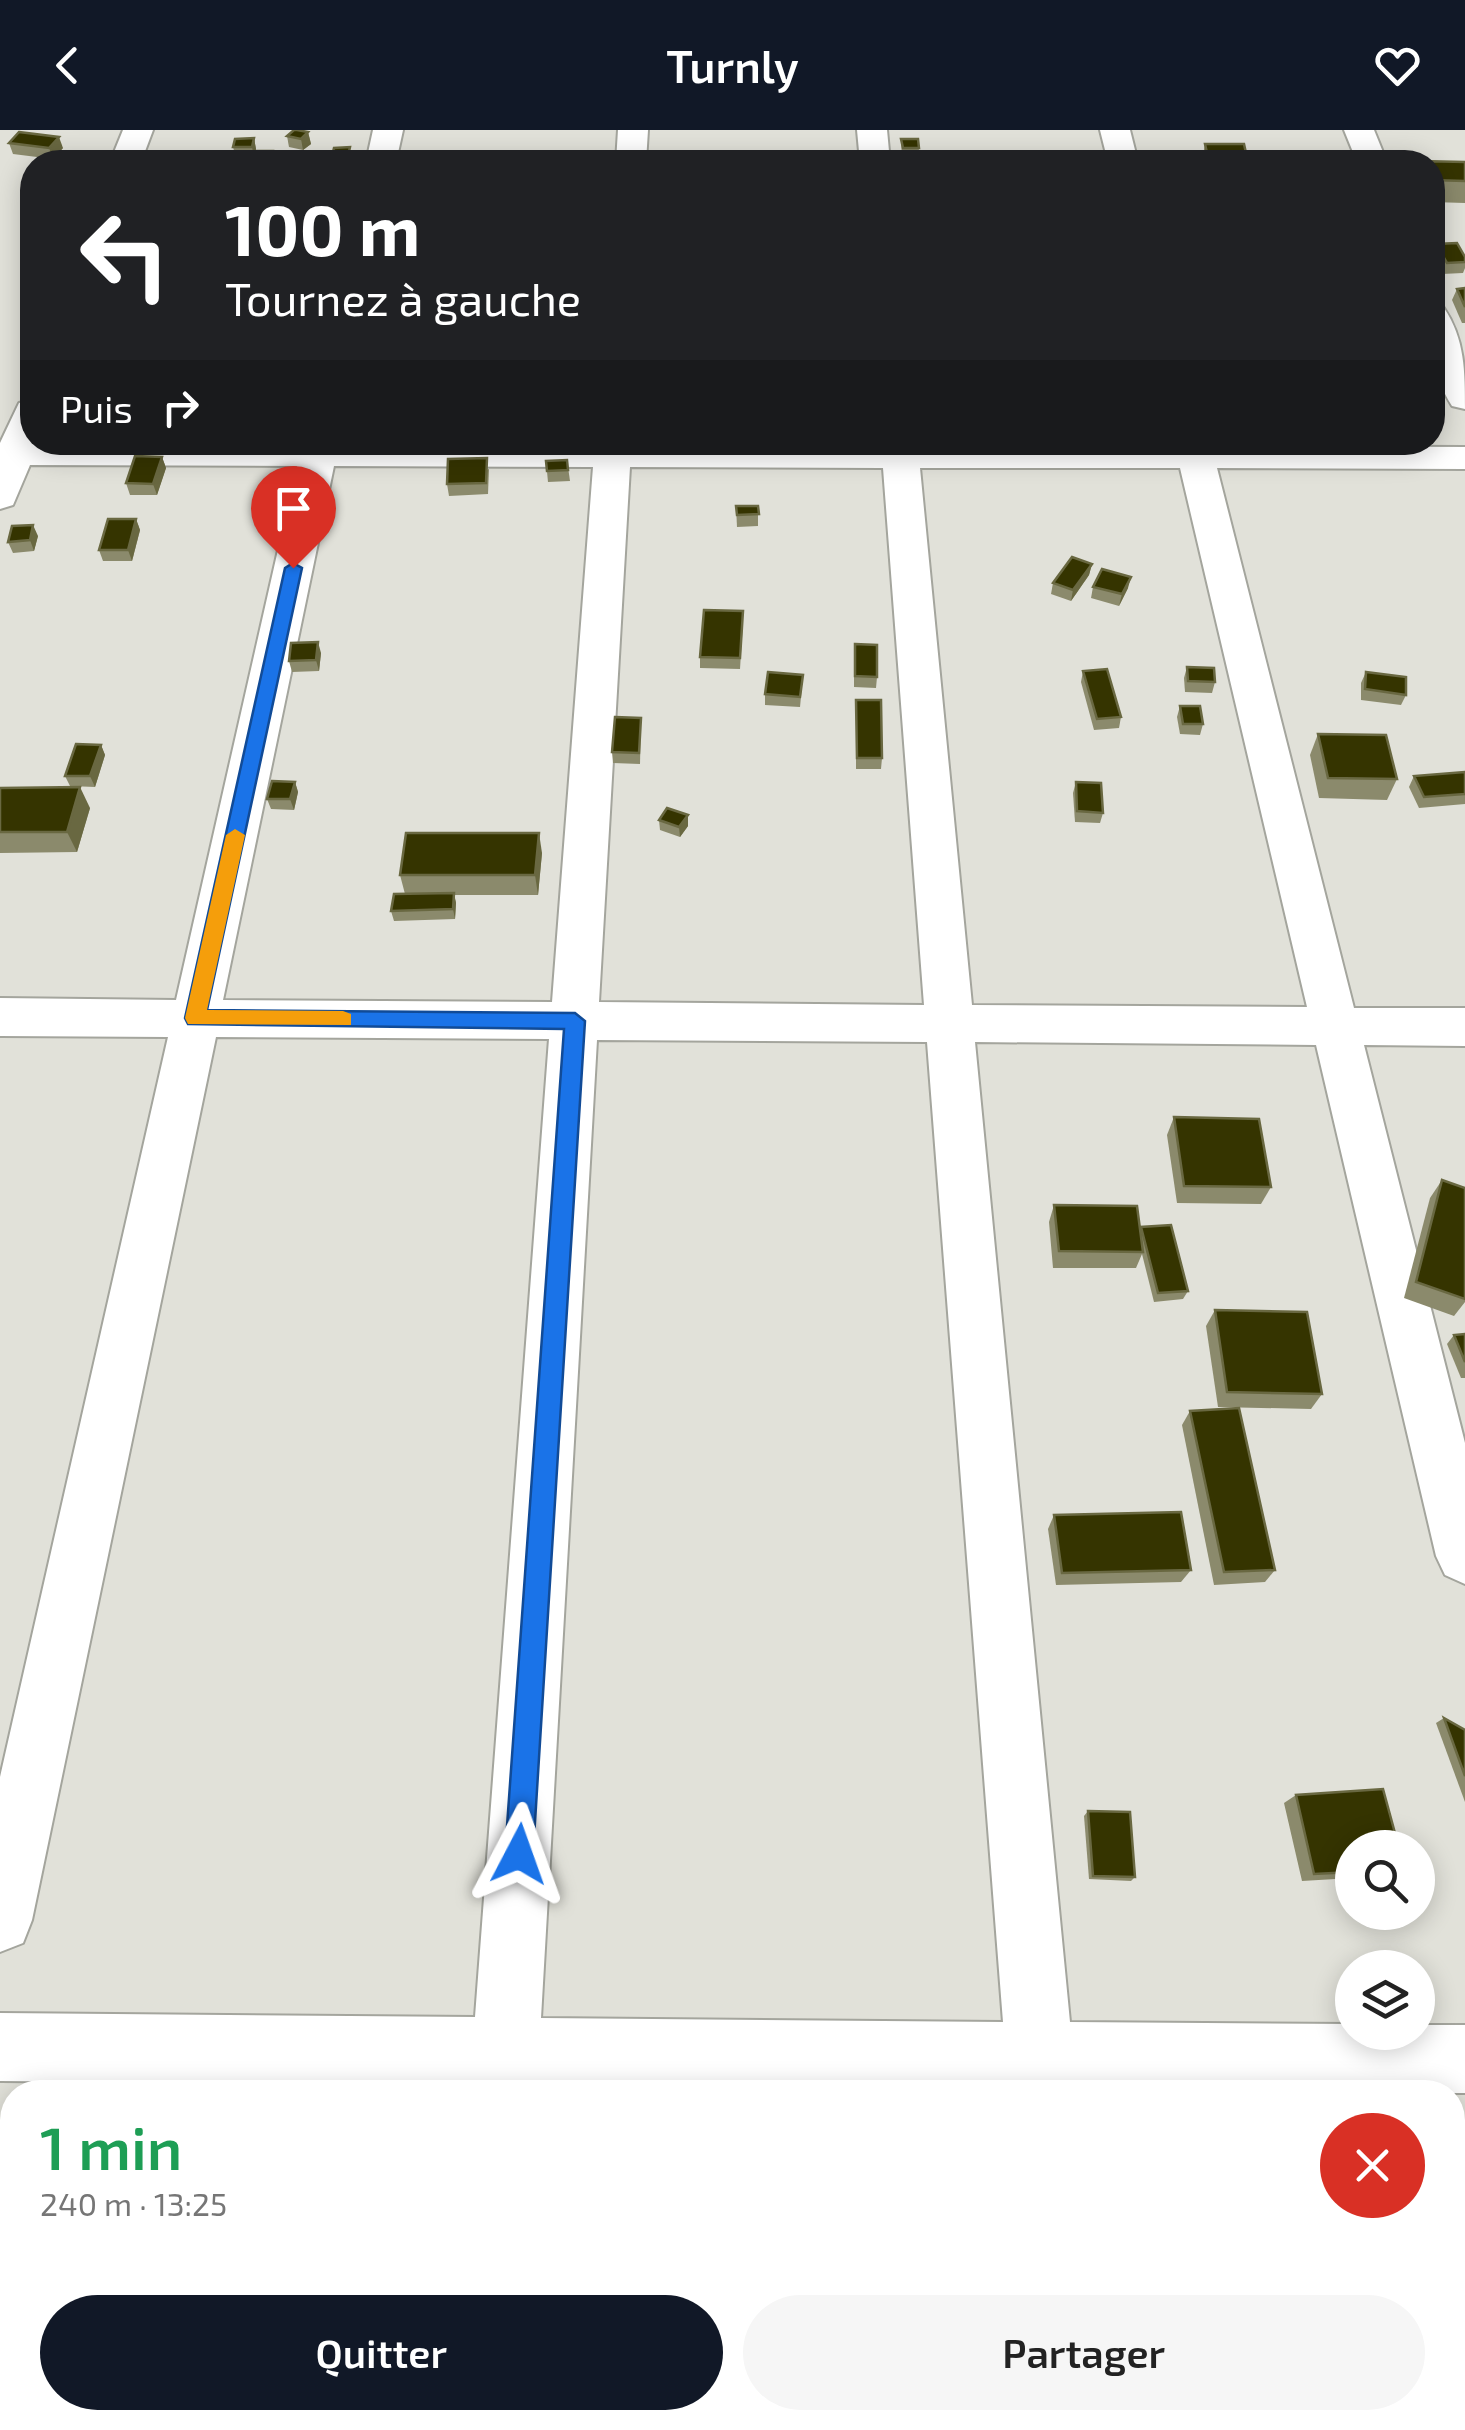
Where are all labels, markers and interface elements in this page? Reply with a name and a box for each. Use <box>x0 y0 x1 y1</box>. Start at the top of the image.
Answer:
icon: back <box>40 38 95 93</box>
text: Turnly <box>666 38 799 92</box>
icon: heart <box>1370 38 1425 93</box>
text: 100 m <box>225 186 420 270</box>
icon: left <box>60 190 190 320</box>
text: Tournez à gauche <box>225 271 581 325</box>
icon: right <box>153 380 208 435</box>
text: Puis <box>60 385 133 431</box>
pin <box>251 466 336 569</box>
icon: arrive <box>266 481 321 536</box>
position arrow <box>467 1802 571 1906</box>
map controls <box>1335 1830 1435 2050</box>
button: search <box>1335 1830 1435 1930</box>
button: layers <box>1335 1950 1435 2050</box>
text: 1 min <box>40 2110 182 2182</box>
button: close <box>1320 2113 1425 2218</box>
text: 240 m · 13:25 <box>40 2184 227 2222</box>
button: Quitter <box>40 2295 723 2410</box>
button: Partager <box>743 2295 1425 2410</box>

